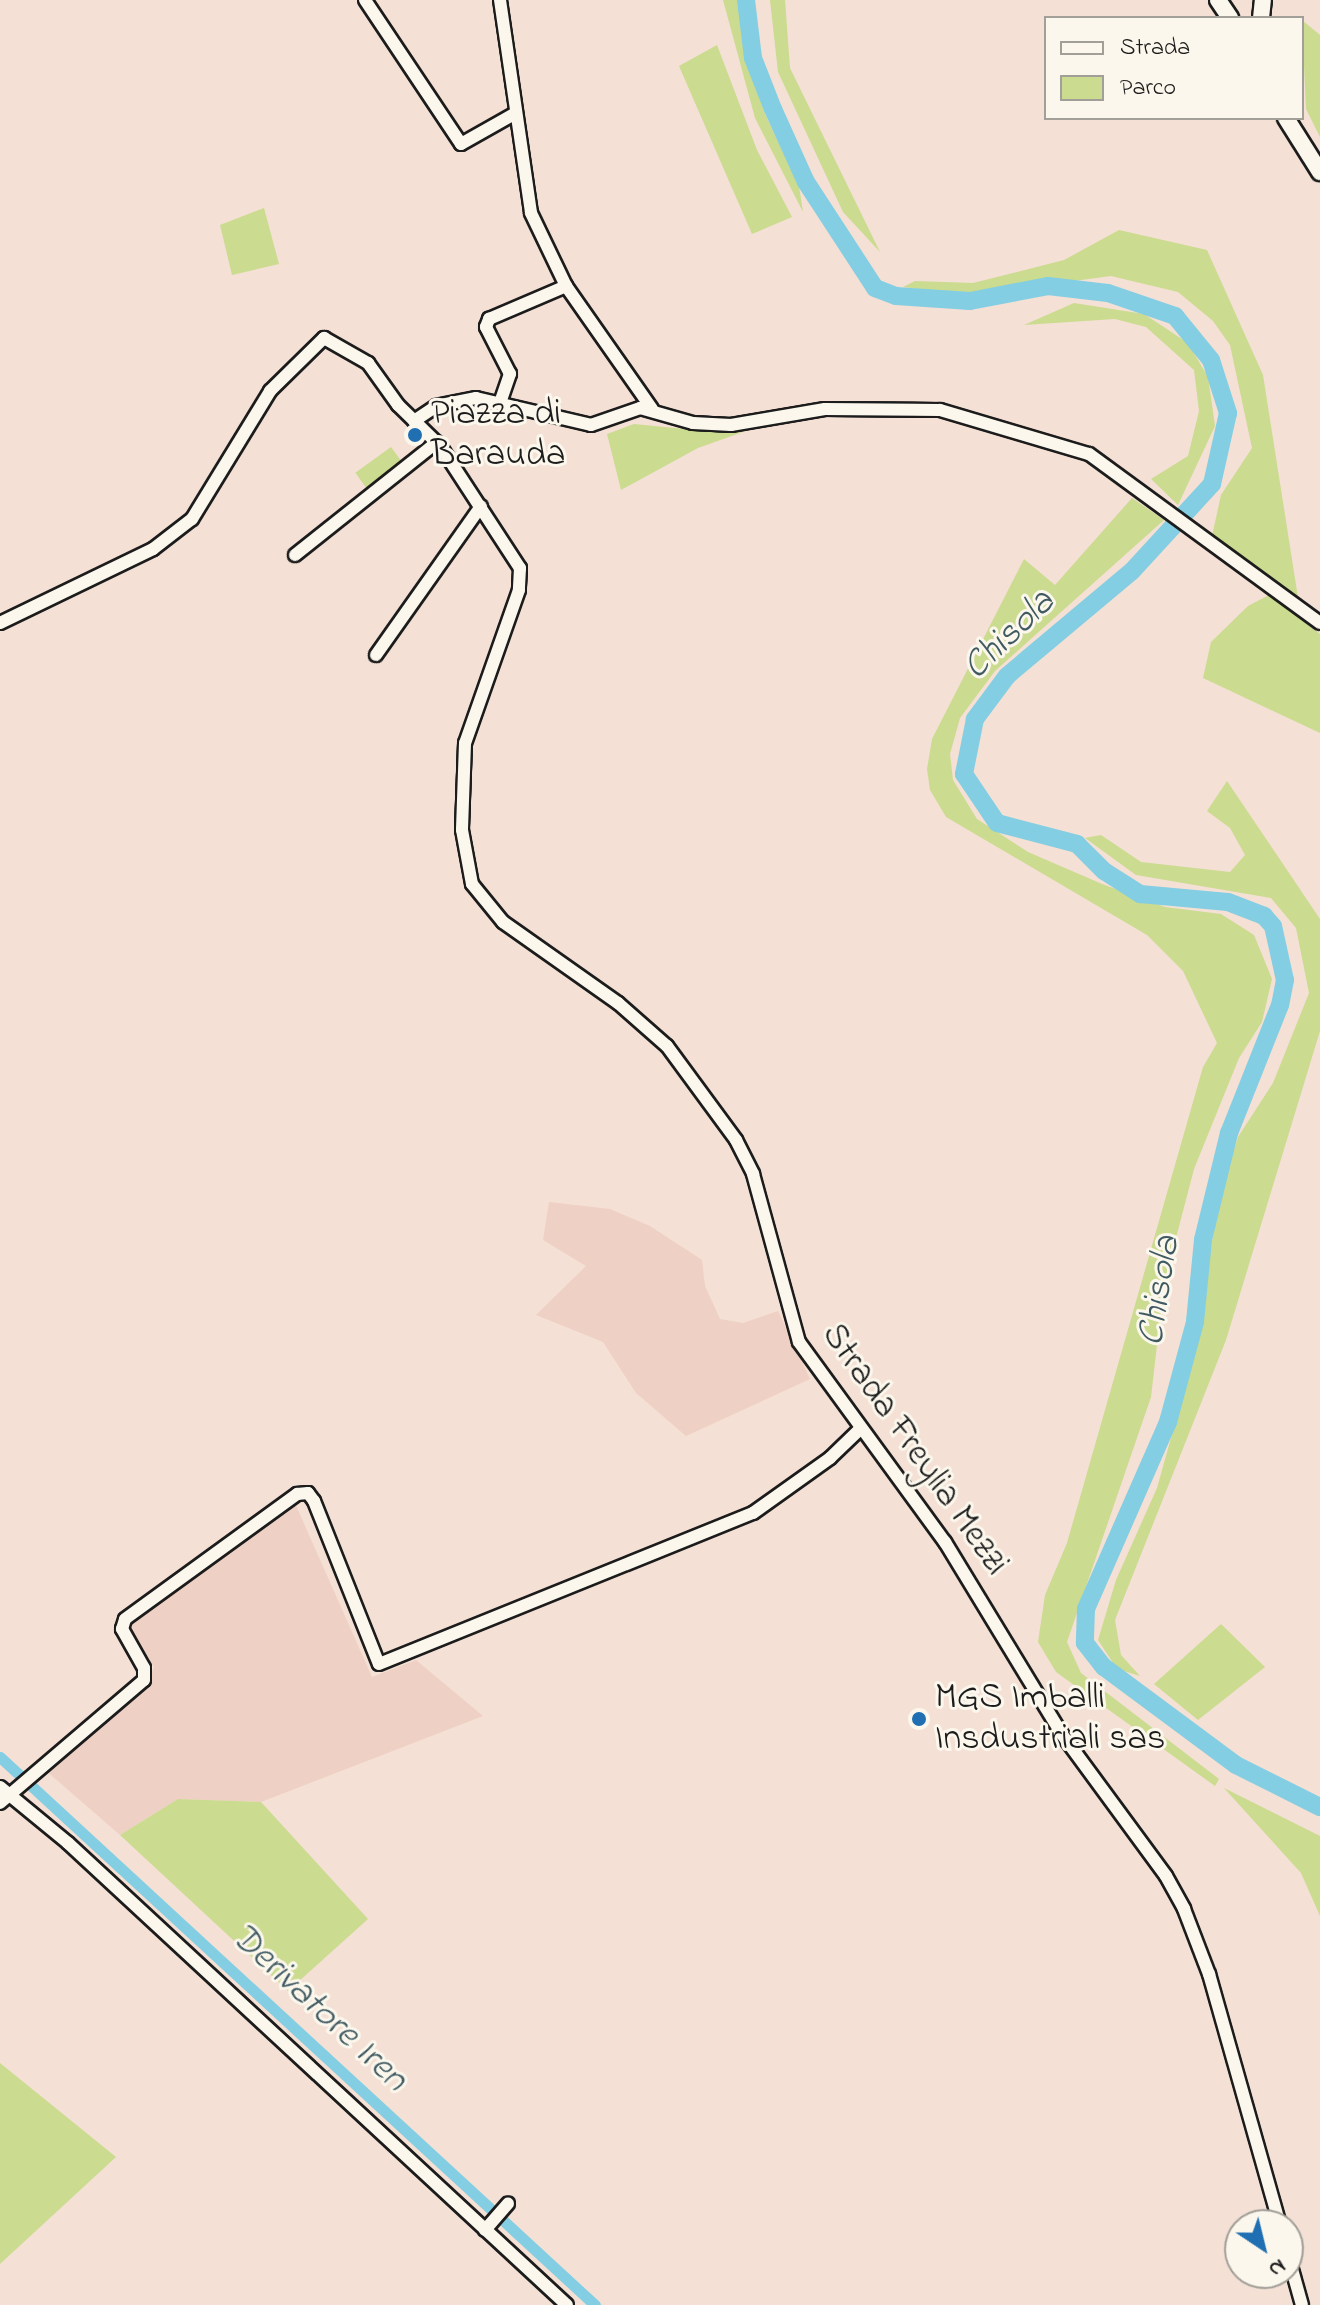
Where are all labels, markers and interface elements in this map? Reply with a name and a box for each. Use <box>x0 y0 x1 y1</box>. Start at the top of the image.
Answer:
legend <box>1044 16 1304 120</box>
text: Strada <box>1120 31 1190 66</box>
text: Parco <box>1120 71 1176 106</box>
place label: Piazza di Barauda <box>431 392 565 477</box>
marker: Piazza di Barauda <box>406 426 424 444</box>
water label: Chisola <box>954 581 1066 691</box>
water label: Chisola <box>1130 1233 1192 1349</box>
street label: Strada Freylia Mezzi <box>811 1316 1017 1584</box>
place label: MGS Imballi Insdustriali sas <box>935 1676 1165 1761</box>
marker: MGS Imballi Insdustriali sas <box>910 1710 928 1728</box>
water label: Derivatore Iren <box>220 1915 416 2103</box>
north arrow <box>1224 2209 1304 2289</box>
text: N <box>1261 2250 1292 2284</box>

